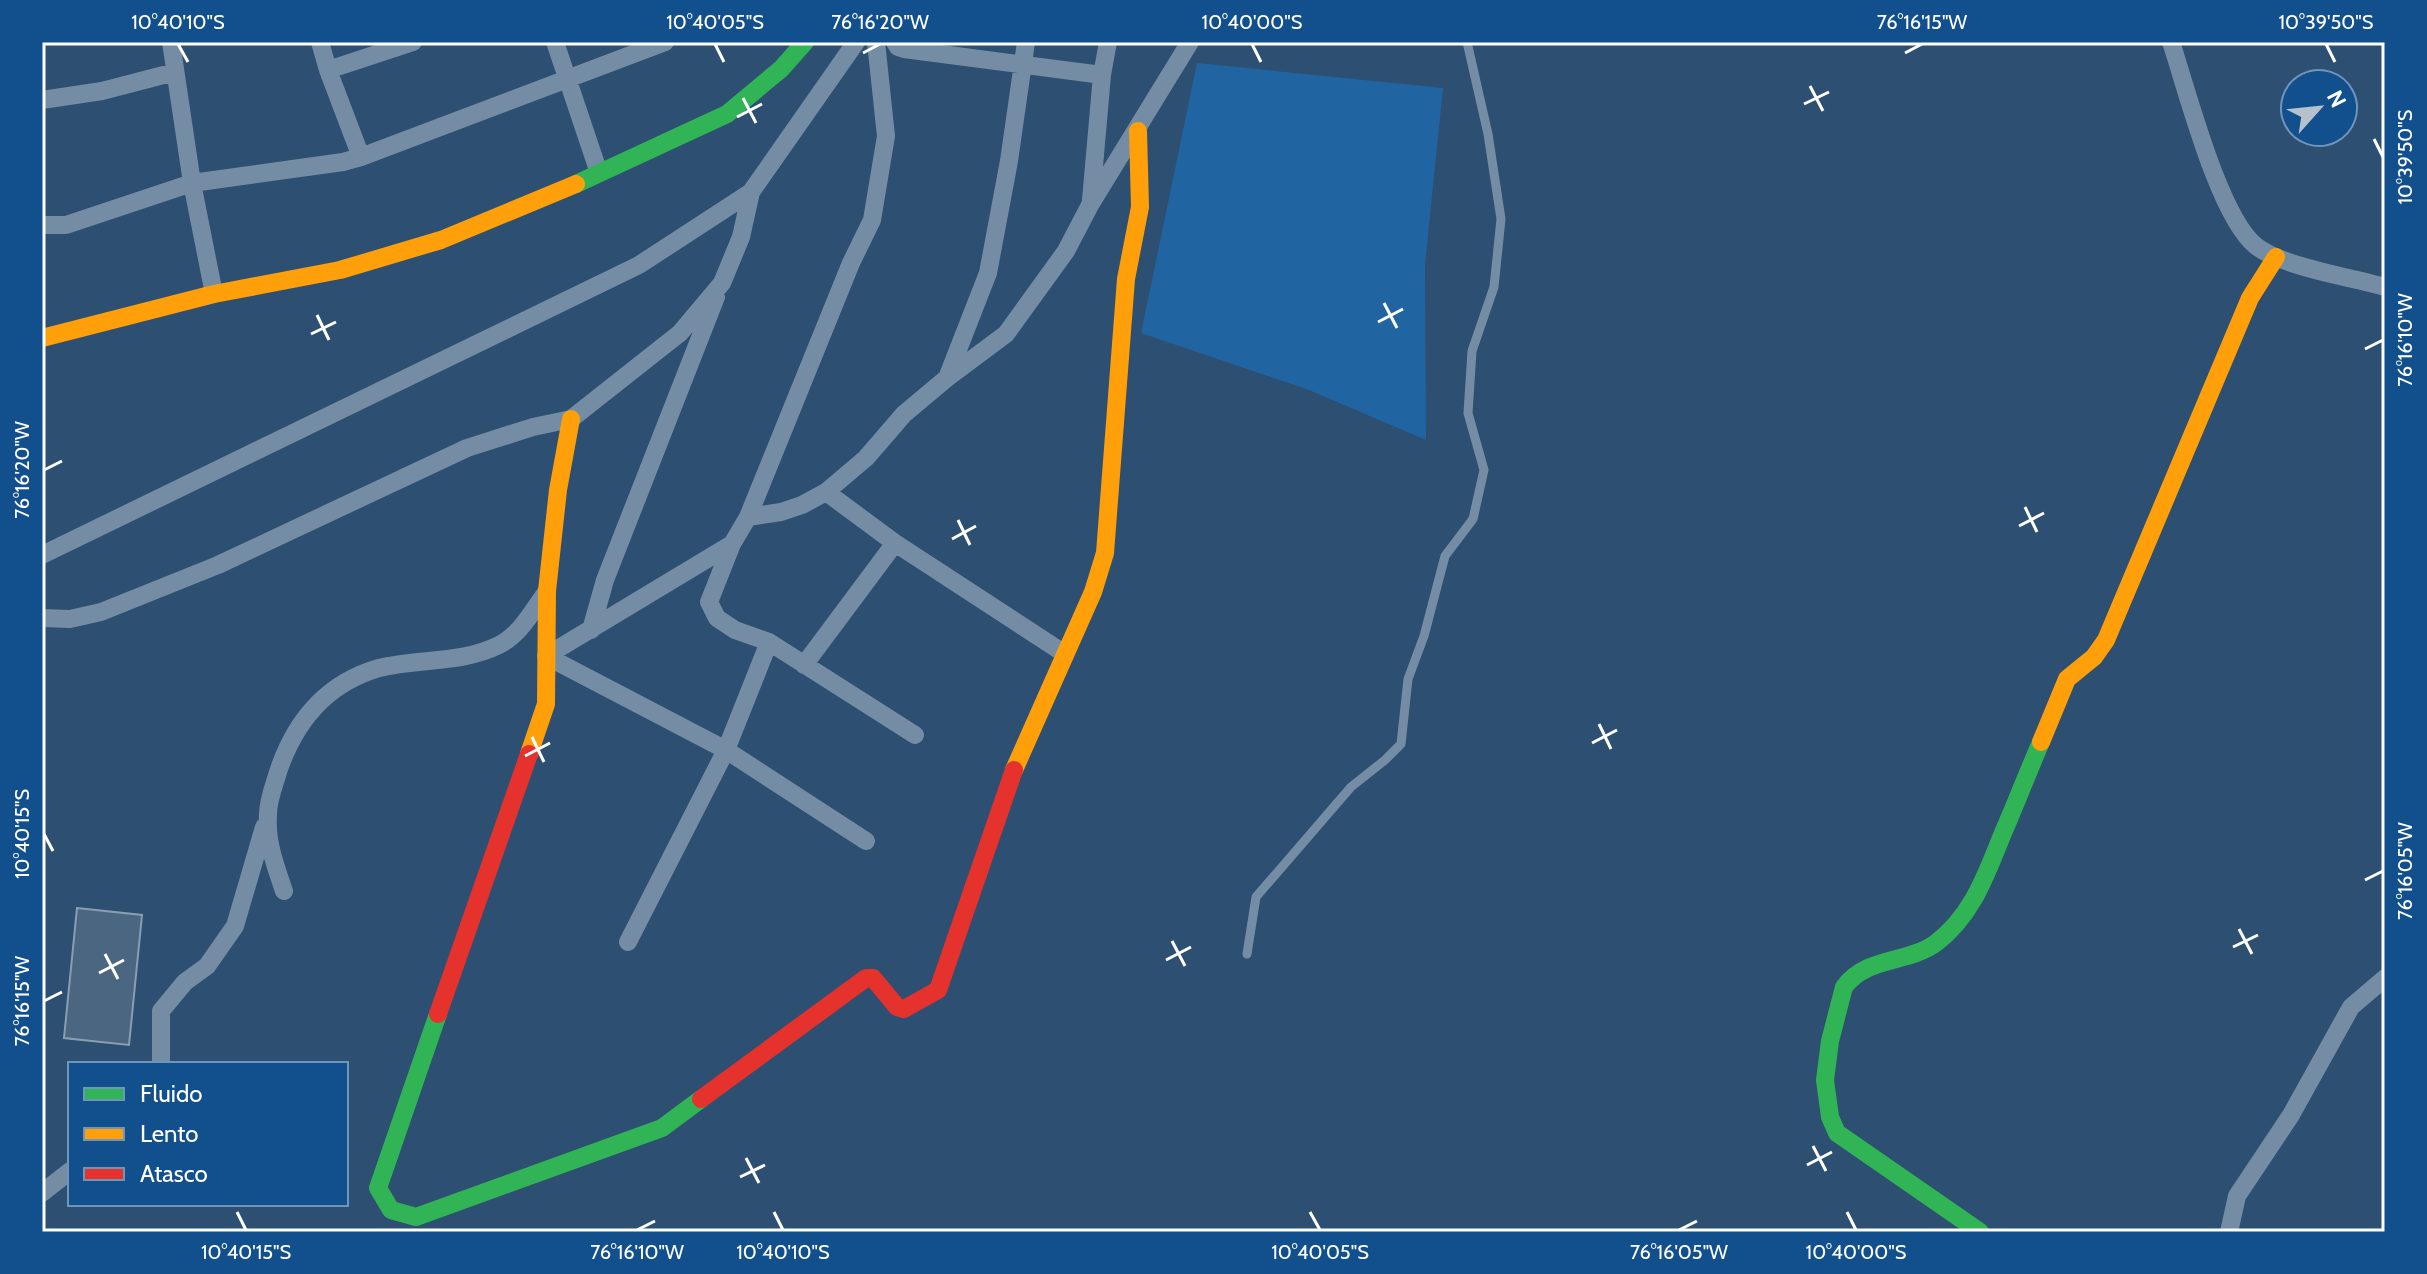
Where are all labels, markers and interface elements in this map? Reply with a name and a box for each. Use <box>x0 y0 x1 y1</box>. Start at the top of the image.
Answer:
text: 10°40'10"S <box>131 10 225 34</box>
text: 10°40'05"S <box>666 10 764 34</box>
text: 76°16'20"W <box>831 10 929 34</box>
text: 10°40'00"S <box>1202 10 1303 34</box>
text: 76°16'15"W <box>1877 10 1967 34</box>
text: 10°39'50"S <box>2279 10 2374 34</box>
north arrow <box>2279 68 2359 148</box>
text: N <box>2321 86 2352 112</box>
text: 10°39'50"S <box>2393 109 2417 204</box>
text: 76°16'10"W <box>2393 293 2417 387</box>
text: 76°16'20"W <box>10 421 34 519</box>
text: 10°40'15"S <box>10 789 34 879</box>
text: 76°16'05"W <box>2393 822 2417 920</box>
text: 76°16'15"W <box>10 956 34 1046</box>
legend <box>68 1062 348 1206</box>
text: Fluido <box>140 1079 202 1108</box>
text: Lento <box>140 1119 199 1148</box>
text: Atasco <box>140 1159 208 1188</box>
text: 10°40'15"S <box>201 1240 291 1264</box>
text: 76°16'10"W <box>590 1240 684 1264</box>
text: 10°40'10"S <box>736 1240 830 1264</box>
text: 10°40'05"S <box>1271 1240 1369 1264</box>
text: 76°16'05"W <box>1630 1240 1728 1264</box>
text: 10°40'00"S <box>1806 1240 1907 1264</box>

